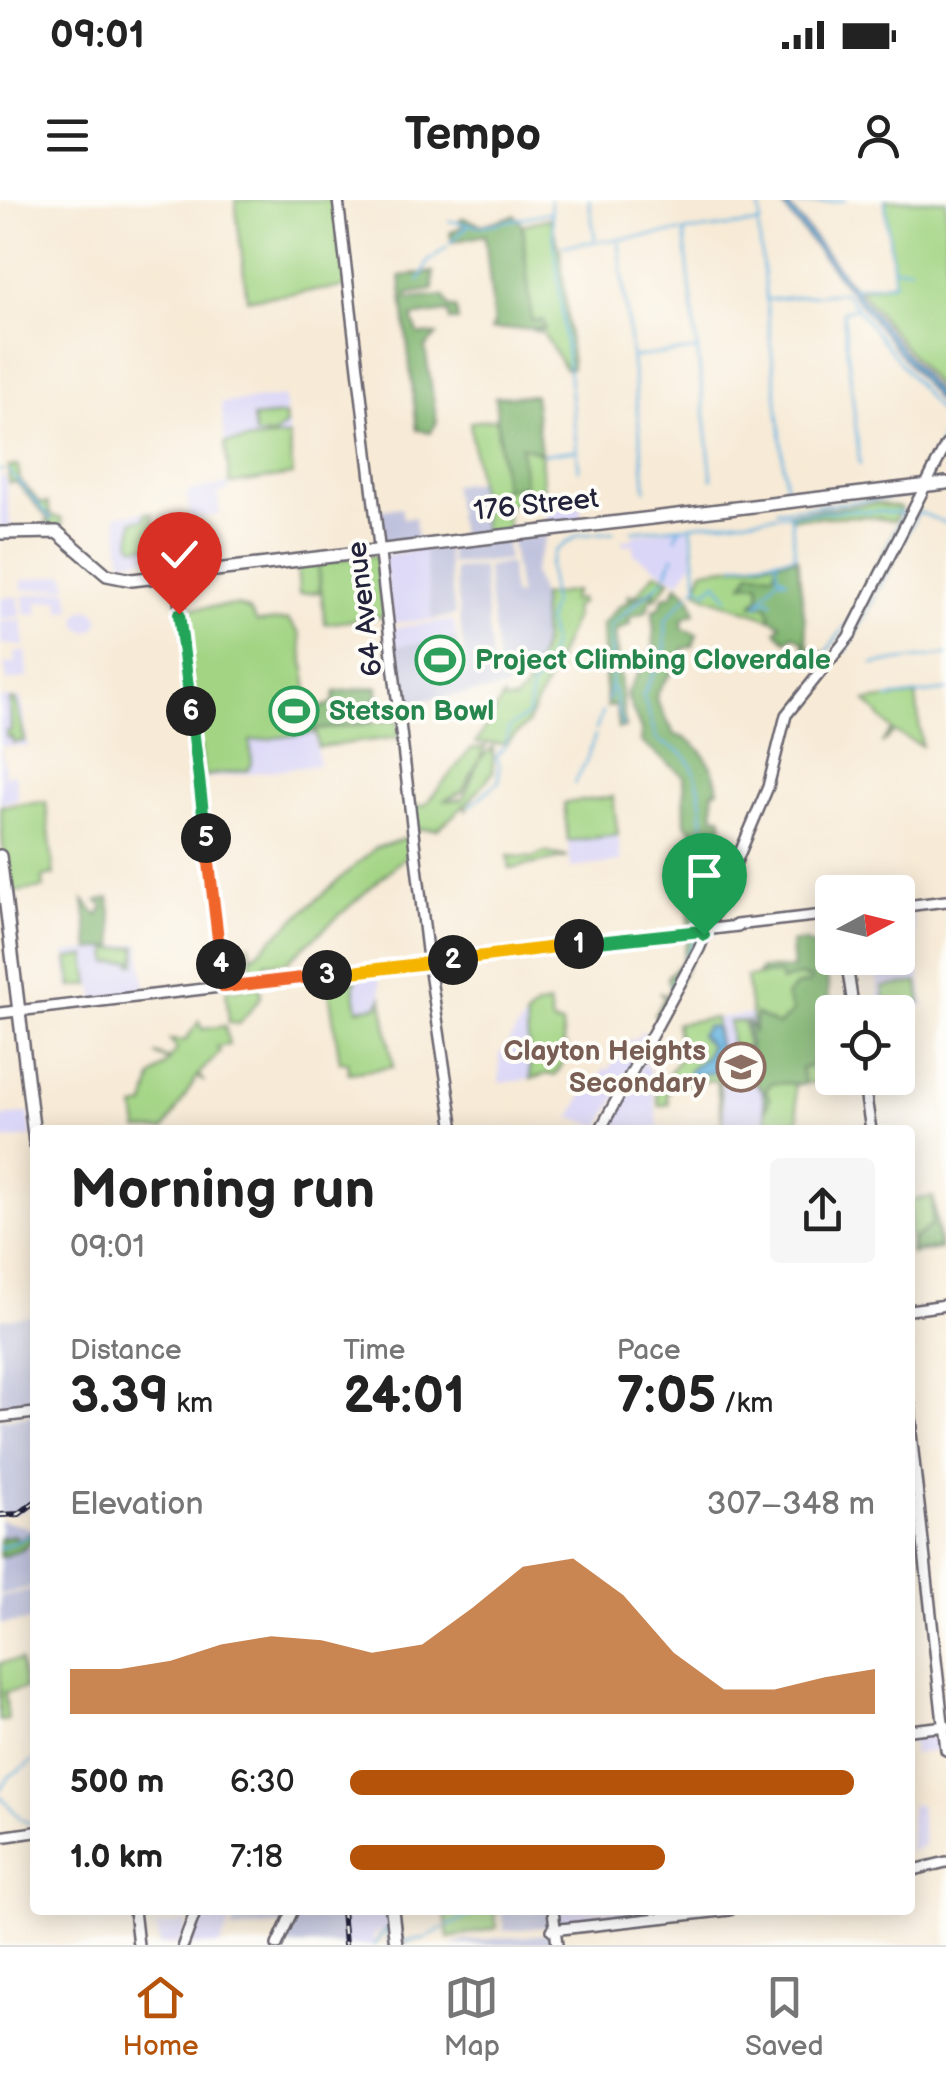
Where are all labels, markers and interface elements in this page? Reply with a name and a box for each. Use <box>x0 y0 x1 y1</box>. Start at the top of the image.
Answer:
text: 09:01 <box>50 13 145 58</box>
icon: menu <box>40 108 95 163</box>
text: Tempo <box>405 108 541 163</box>
icon: person <box>851 108 906 163</box>
street label: 176 Street <box>472 482 601 528</box>
pin <box>137 512 222 615</box>
icon: check <box>152 527 207 582</box>
street label: 64 Avenue <box>340 540 390 678</box>
sports icon: Project Climbing Cloverdale <box>414 634 466 686</box>
place label: Project Climbing Cloverdale <box>475 644 831 677</box>
sports icon: Stetson Bowl <box>268 685 320 737</box>
pin: 6 <box>166 686 216 736</box>
text: 6 <box>183 694 199 727</box>
place label: Stetson Bowl <box>329 695 494 728</box>
pin: 5 <box>181 813 231 863</box>
text: 5 <box>198 821 214 854</box>
pin <box>662 833 747 936</box>
icon: arrive <box>677 848 732 903</box>
north arrow <box>815 875 915 975</box>
map controls <box>815 875 915 1095</box>
pin: 1 <box>554 919 604 969</box>
text: 1 <box>573 927 585 960</box>
pin: 2 <box>428 935 478 985</box>
pin: 4 <box>196 939 246 989</box>
text: 2 <box>445 943 461 976</box>
text: 4 <box>213 947 229 980</box>
pin: 3 <box>302 950 352 1000</box>
text: 3 <box>319 958 335 991</box>
button: locate <box>815 995 915 1095</box>
place label: Clayton Heights Secondary <box>504 1035 706 1100</box>
school or university icon: Clayton Heights Secondary <box>715 1041 767 1093</box>
text: Morning run <box>70 1157 375 1224</box>
button: share <box>770 1158 875 1263</box>
text: 09:01 <box>70 1228 145 1267</box>
text: Distance <box>70 1334 182 1367</box>
text: Time <box>343 1334 405 1367</box>
text: Pace <box>617 1334 681 1367</box>
text: 3.39 <box>70 1367 169 1427</box>
text: 24:01 <box>343 1367 465 1427</box>
text: 7:05 <box>617 1367 716 1427</box>
text: km <box>169 1387 213 1420</box>
text: /km <box>716 1387 773 1420</box>
text: Elevation <box>70 1485 203 1524</box>
text: 307–348 m <box>707 1485 875 1524</box>
text: 500 m <box>70 1763 164 1802</box>
text: 6:30 <box>230 1763 295 1802</box>
text: 1.0 km <box>70 1838 163 1877</box>
text: 7:18 <box>230 1838 283 1877</box>
tab: Home <box>123 1970 199 2063</box>
tab: Map <box>444 1970 500 2063</box>
tab: Saved <box>745 1970 823 2063</box>

